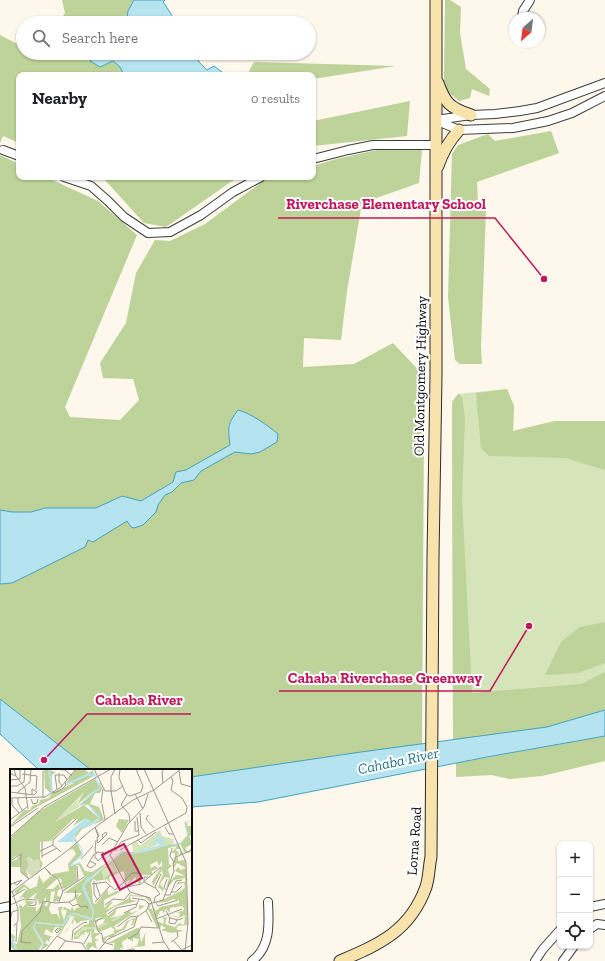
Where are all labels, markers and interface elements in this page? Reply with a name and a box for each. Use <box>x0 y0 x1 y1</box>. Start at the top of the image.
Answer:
north arrow <box>509 12 545 48</box>
search box <box>16 16 316 60</box>
icon: search <box>30 27 52 49</box>
text: Search here <box>62 29 138 47</box>
text: Nearby <box>32 88 87 108</box>
text: 0 results <box>251 91 300 106</box>
callout: Riverchase Elementary School <box>278 191 495 218</box>
text: Riverchase Elementary School <box>286 195 486 213</box>
street label: Old Montgomery Highway <box>411 295 430 456</box>
callout: Cahaba Riverchase Greenway <box>279 664 490 691</box>
text: Cahaba Riverchase Greenway <box>288 669 482 687</box>
callout: Cahaba River <box>87 687 191 714</box>
text: Cahaba River <box>95 691 183 709</box>
water label: Cahaba River <box>356 743 441 778</box>
inset map <box>10 769 192 951</box>
street label: Lorna Road <box>404 806 425 876</box>
map controls <box>557 841 593 949</box>
button: + <box>557 841 593 877</box>
button: − <box>557 877 593 913</box>
button: locate <box>557 913 593 949</box>

